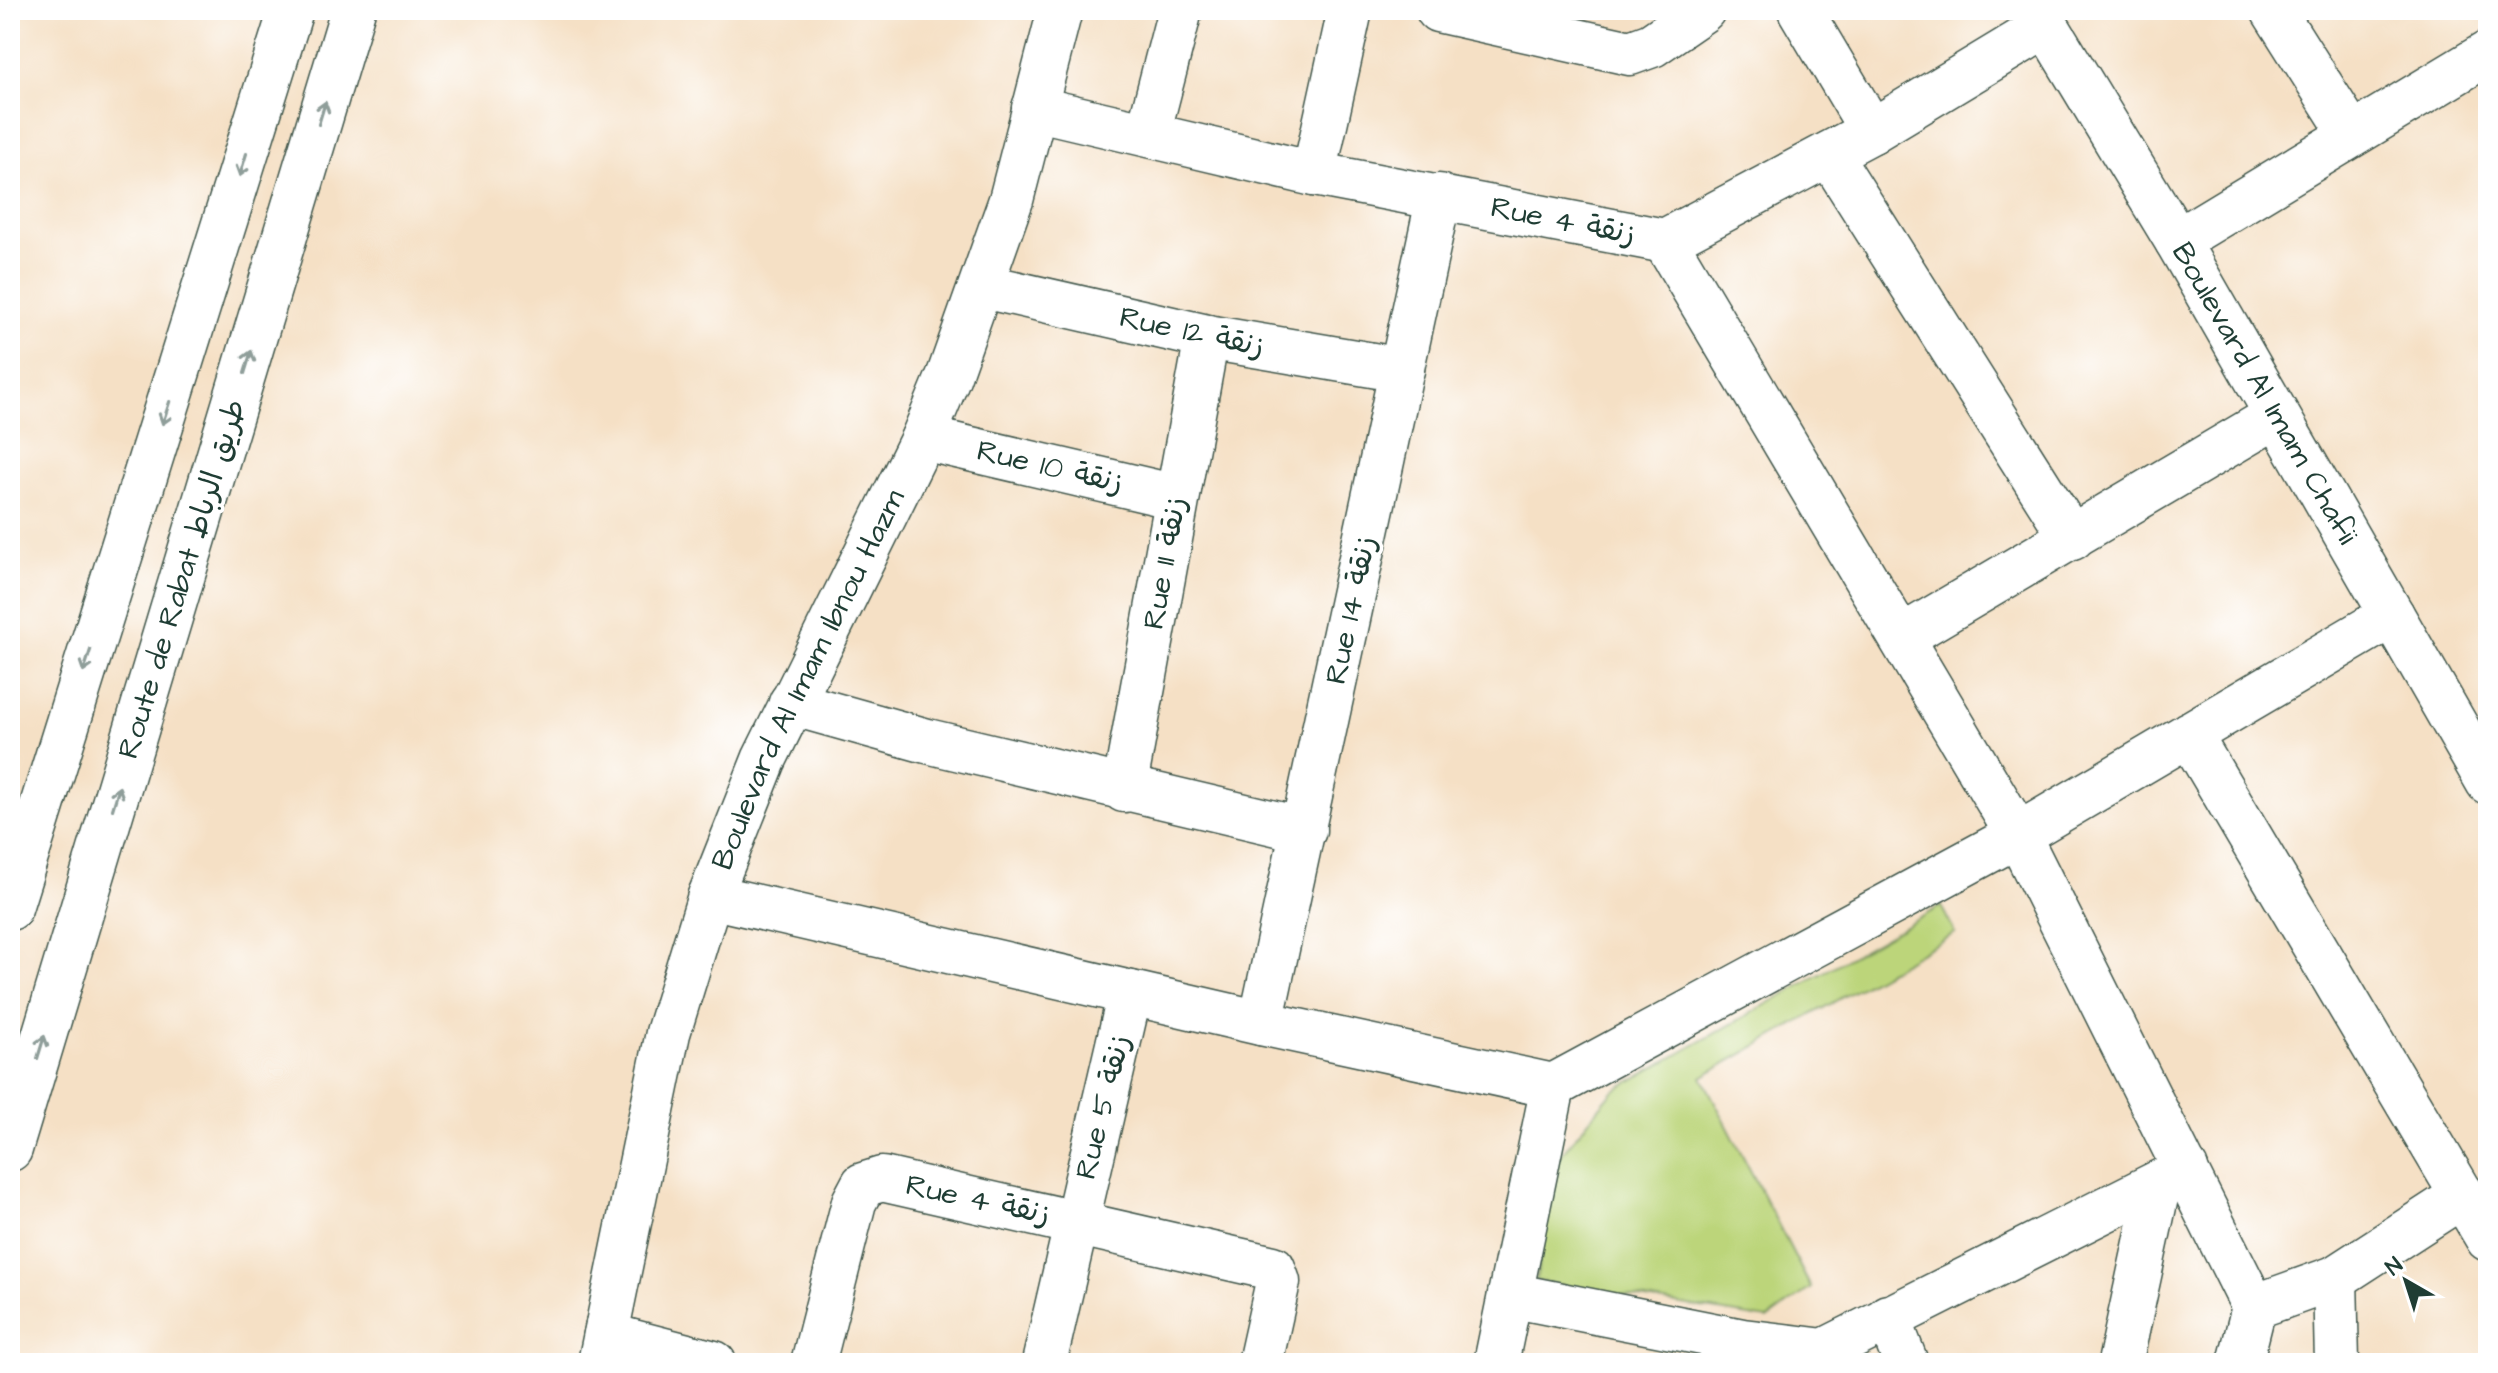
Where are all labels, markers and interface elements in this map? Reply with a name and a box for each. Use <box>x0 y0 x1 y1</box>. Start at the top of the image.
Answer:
one-way arrow <box>316 100 331 125</box>
one-way arrow <box>235 151 250 177</box>
street label: Rue 4 زنقة <box>1487 186 1639 256</box>
street label: Boulevard Al Imam Chafii <box>2161 235 2368 553</box>
street label: Rue 12 زنقة <box>1116 296 1268 368</box>
one-way arrow <box>241 349 256 374</box>
street label: Route de Rabat طريق الرباط <box>107 394 257 764</box>
one-way arrow <box>158 400 172 425</box>
street label: Rue 10 زنقة <box>973 430 1127 504</box>
street label: Boulevard Al Imam Ibnou Hazm <box>701 482 916 876</box>
street label: Rue 11 زنقة <box>1133 494 1197 632</box>
street label: Rue 14 زنقة <box>1315 532 1387 688</box>
one-way arrow <box>78 648 93 673</box>
one-way arrow <box>109 786 124 812</box>
street label: Rue 5 زنقة <box>1065 1030 1141 1184</box>
one-way arrow <box>34 1035 49 1061</box>
street label: Rue 4 زنقة <box>902 1164 1054 1236</box>
north arrow <box>2366 1241 2446 1321</box>
text: N <box>2379 1250 2410 1283</box>

